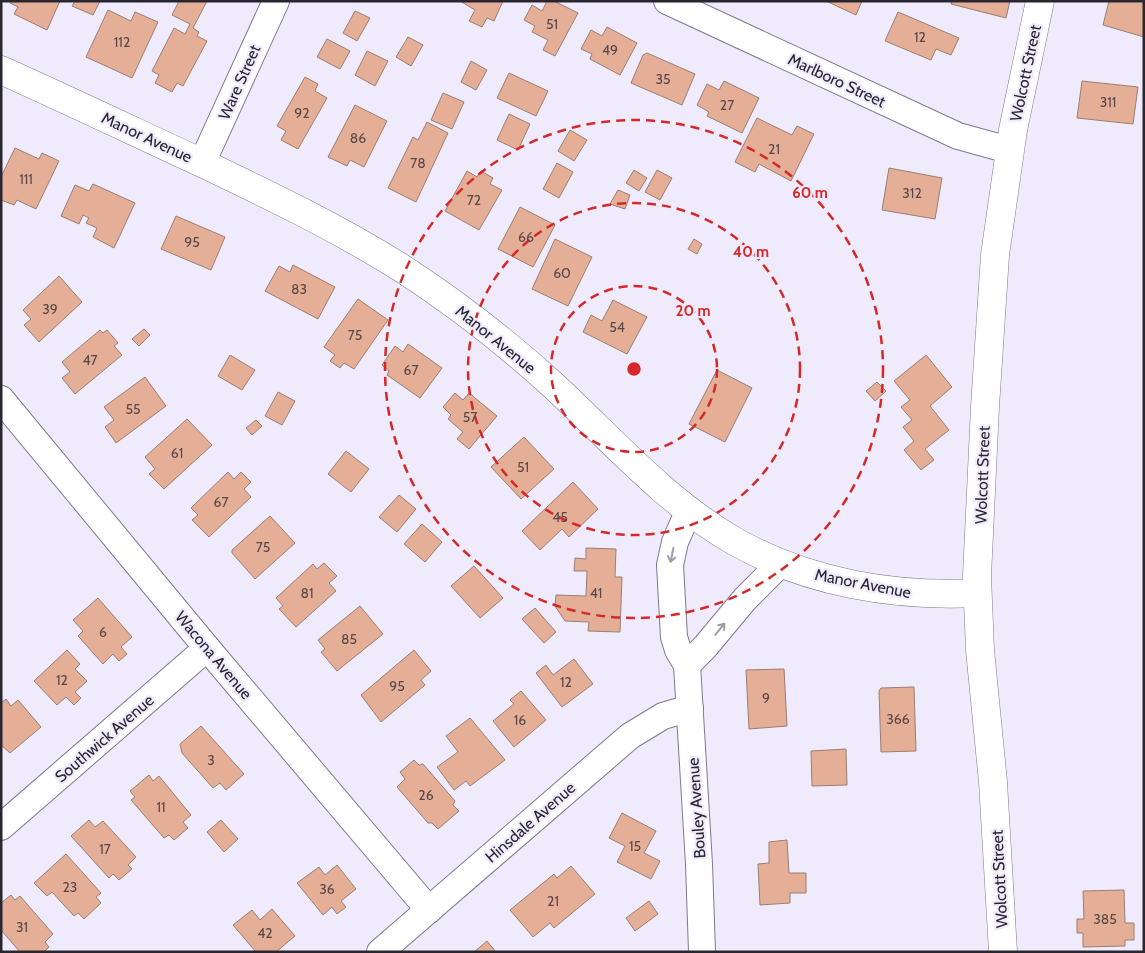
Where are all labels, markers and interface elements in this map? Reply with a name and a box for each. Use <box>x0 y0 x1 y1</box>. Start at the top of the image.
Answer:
house number: 51 <box>546 15 558 33</box>
street label: Wolcott Street <box>1006 22 1045 123</box>
house number: 12 <box>914 28 926 46</box>
house number: 112 <box>114 33 130 51</box>
street label: Ware Street <box>215 41 265 123</box>
house number: 49 <box>602 41 618 59</box>
street label: Marlboro Street <box>785 50 889 112</box>
house number: 35 <box>655 70 671 88</box>
house number: 311 <box>1100 93 1116 111</box>
house number: 27 <box>720 96 734 114</box>
house number: 92 <box>294 104 310 122</box>
street label: Manor Avenue <box>98 108 195 167</box>
house number: 86 <box>350 129 366 147</box>
house number: 21 <box>768 140 780 158</box>
house number: 78 <box>410 154 426 172</box>
house number: 111 <box>19 170 33 188</box>
text: 60 m <box>792 184 828 202</box>
house number: 312 <box>902 184 922 202</box>
house number: 72 <box>467 191 481 209</box>
house number: 66 <box>518 228 534 246</box>
house number: 95 <box>184 233 200 251</box>
text: 40 m <box>733 243 769 261</box>
house number: 60 <box>553 264 571 282</box>
house number: 83 <box>291 280 307 298</box>
house number: 39 <box>42 300 58 318</box>
street label: Manor Avenue <box>452 301 540 378</box>
text: 20 m <box>676 302 710 320</box>
house number: 54 <box>609 318 625 336</box>
house number: 75 <box>348 326 362 344</box>
house number: 47 <box>82 351 98 369</box>
centre of rings <box>625 360 643 378</box>
house number: 67 <box>404 361 418 379</box>
house number: 55 <box>125 400 141 418</box>
house number: 57 <box>463 408 477 426</box>
street label: Wolcott Street <box>971 425 994 524</box>
house number: 61 <box>171 444 183 462</box>
house number: 51 <box>517 458 529 476</box>
house number: 67 <box>214 493 228 511</box>
house number: 45 <box>552 508 568 526</box>
house number: 75 <box>256 538 270 556</box>
one-way arrow <box>667 547 676 563</box>
street label: Manor Avenue <box>813 565 913 602</box>
house number: 81 <box>300 584 314 602</box>
house number: 41 <box>590 584 602 602</box>
street label: Wacona Avenue <box>171 607 256 703</box>
house number: 6 <box>99 623 107 641</box>
one-way arrow <box>714 623 725 636</box>
house number: 85 <box>341 630 357 648</box>
house number: 12 <box>56 671 68 689</box>
house number: 12 <box>560 673 572 691</box>
house number: 95 <box>389 677 405 695</box>
house number: 9 <box>762 689 770 707</box>
street label: Southwick Avenue <box>51 690 157 786</box>
house number: 366 <box>886 710 910 728</box>
house number: 16 <box>514 711 526 729</box>
house number: 3 <box>207 751 215 769</box>
street label: Bouley Avenue <box>684 757 709 859</box>
street label: Hinsdale Avenue <box>481 778 579 867</box>
house number: 26 <box>418 786 434 804</box>
house number: 11 <box>156 798 166 816</box>
street label: Wolcott Street <box>987 829 1012 929</box>
house number: 15 <box>629 837 641 855</box>
house number: 17 <box>99 840 111 858</box>
house number: 23 <box>63 878 77 896</box>
house number: 36 <box>319 880 335 898</box>
house number: 21 <box>547 892 559 910</box>
house number: 385 <box>1093 910 1117 928</box>
house number: 31 <box>16 918 28 936</box>
house number: 42 <box>257 924 273 942</box>

